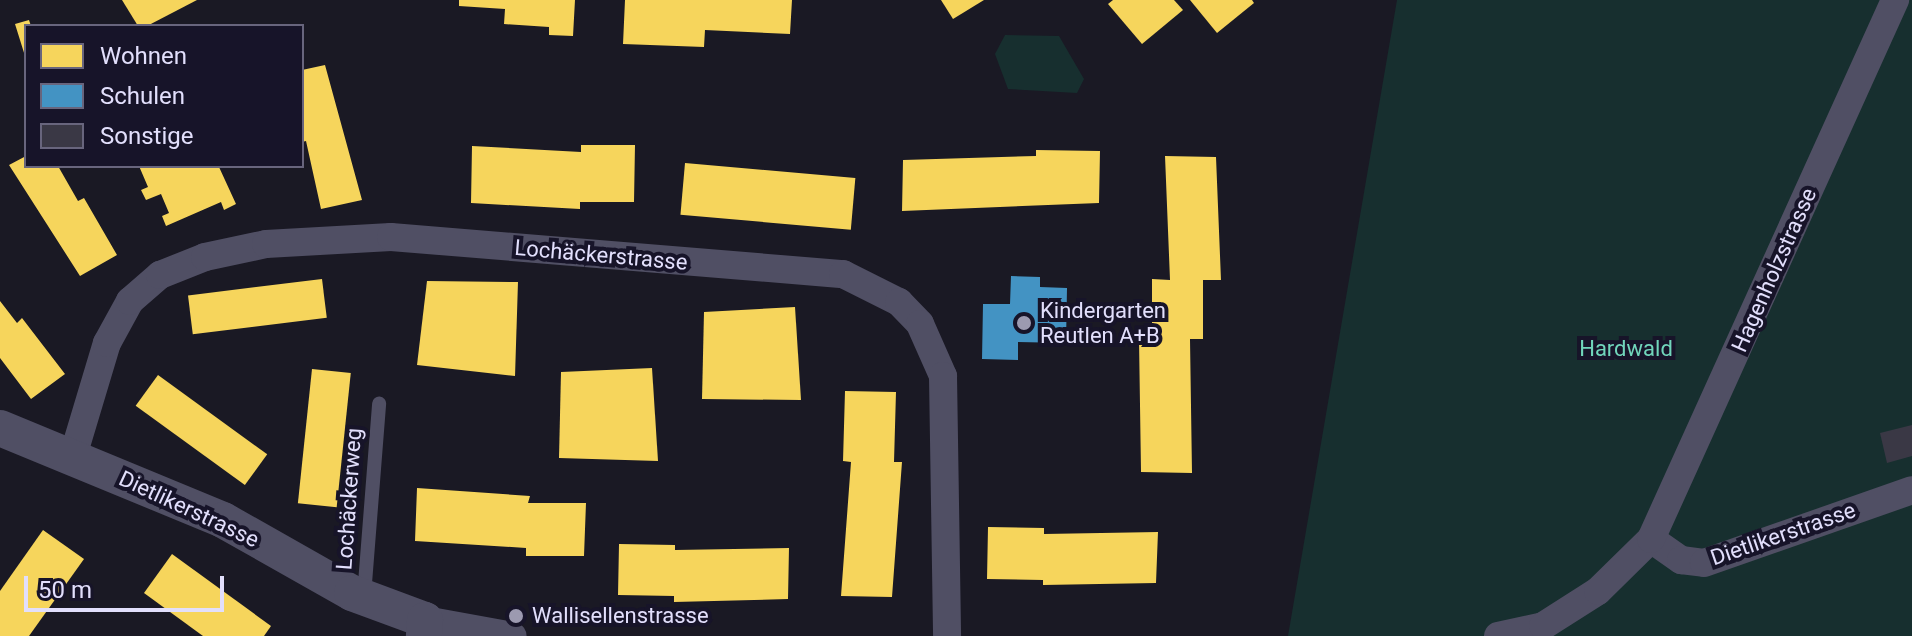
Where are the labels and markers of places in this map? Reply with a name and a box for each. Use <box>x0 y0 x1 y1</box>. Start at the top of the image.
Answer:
place label: Kindergarten Reutlen A+B <box>1040 297 1166 348</box>
marker: Kindergarten Reutlen A+B <box>1015 314 1033 332</box>
place label: Wallisellenstrasse <box>532 603 709 629</box>
marker: Wallisellenstrasse <box>507 607 525 625</box>

